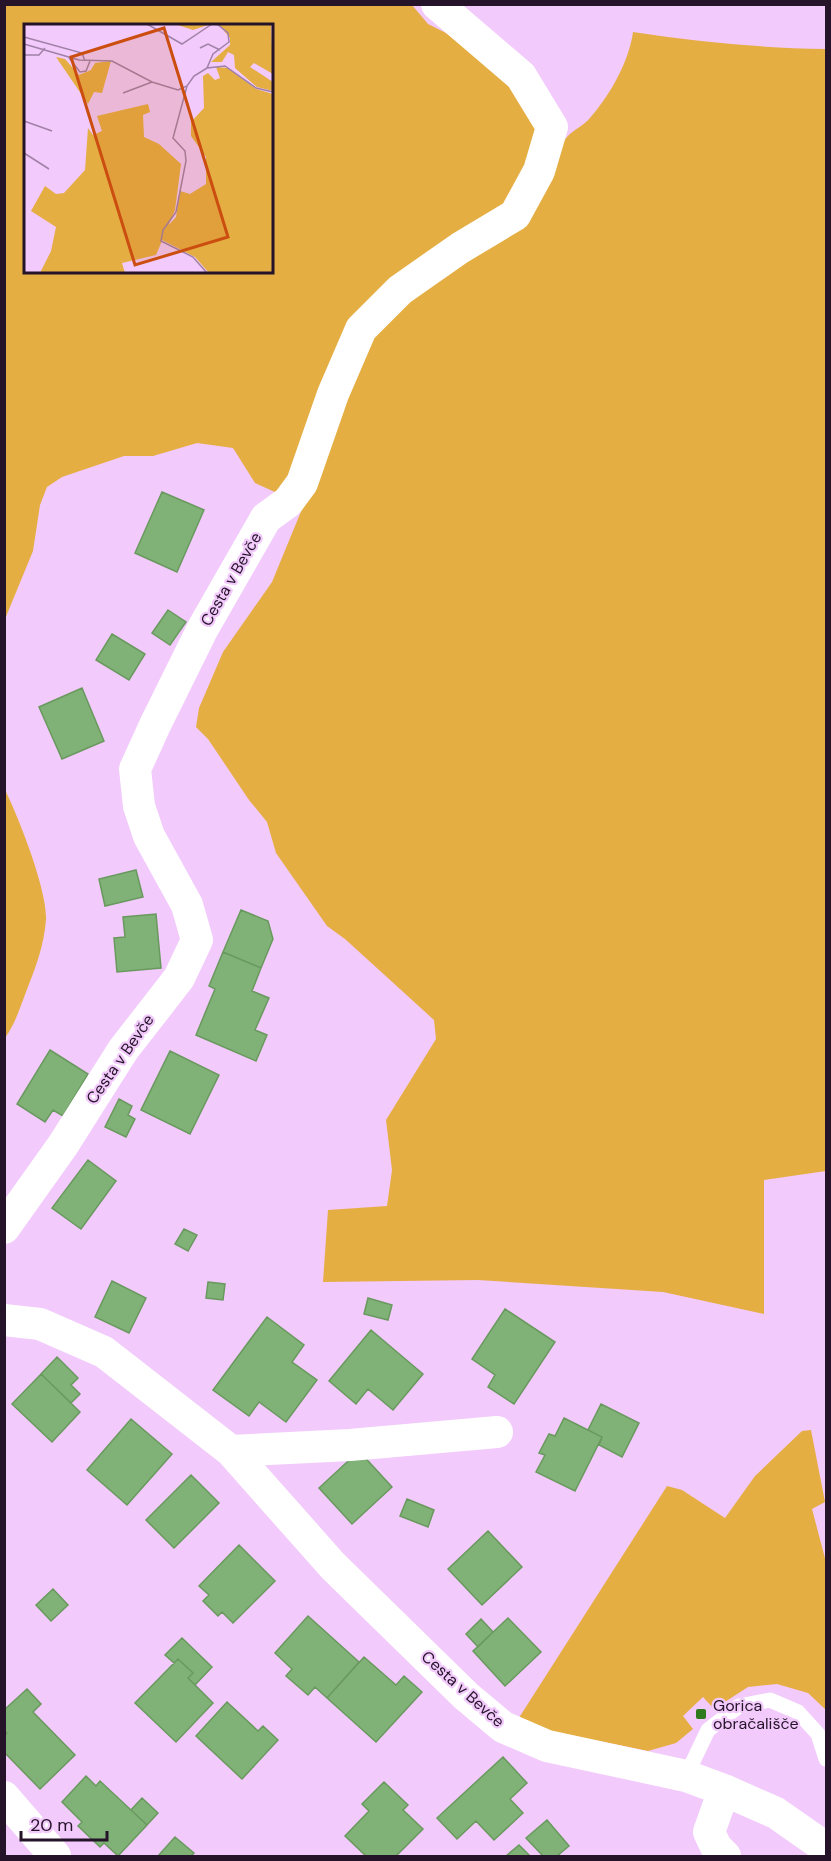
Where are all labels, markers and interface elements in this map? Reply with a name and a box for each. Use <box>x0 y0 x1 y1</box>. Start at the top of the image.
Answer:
inset map <box>24 24 273 273</box>
street label: Cesta v Bevče <box>196 528 266 630</box>
street label: Cesta v Bevče <box>81 1010 159 1108</box>
street label: Cesta v Bevče <box>417 1646 509 1732</box>
place label: Gorica obračališče <box>713 1695 799 1734</box>
marker: Gorica obračališče <box>694 1707 708 1721</box>
scale bar <box>21 1804 106 1842</box>
text: 20 m <box>30 1813 73 1837</box>

